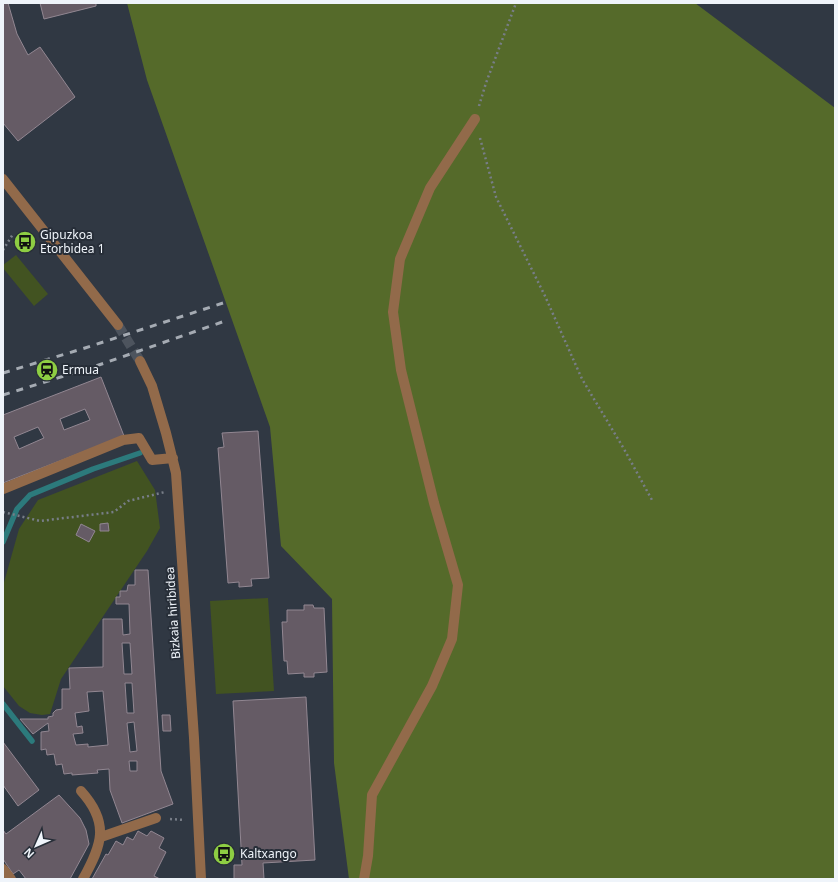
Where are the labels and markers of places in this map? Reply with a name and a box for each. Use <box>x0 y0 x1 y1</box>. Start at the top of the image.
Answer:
place label: Gipuzkoa Etorbidea 1 <box>40 226 105 257</box>
bus stop icon: Gipuzkoa Etorbidea 1 <box>12 229 38 255</box>
station icon: Ermua <box>34 357 60 383</box>
place label: Ermua <box>62 361 99 378</box>
bus stop icon: Kaltxango <box>211 841 237 867</box>
place label: Kaltxango <box>240 845 297 862</box>

